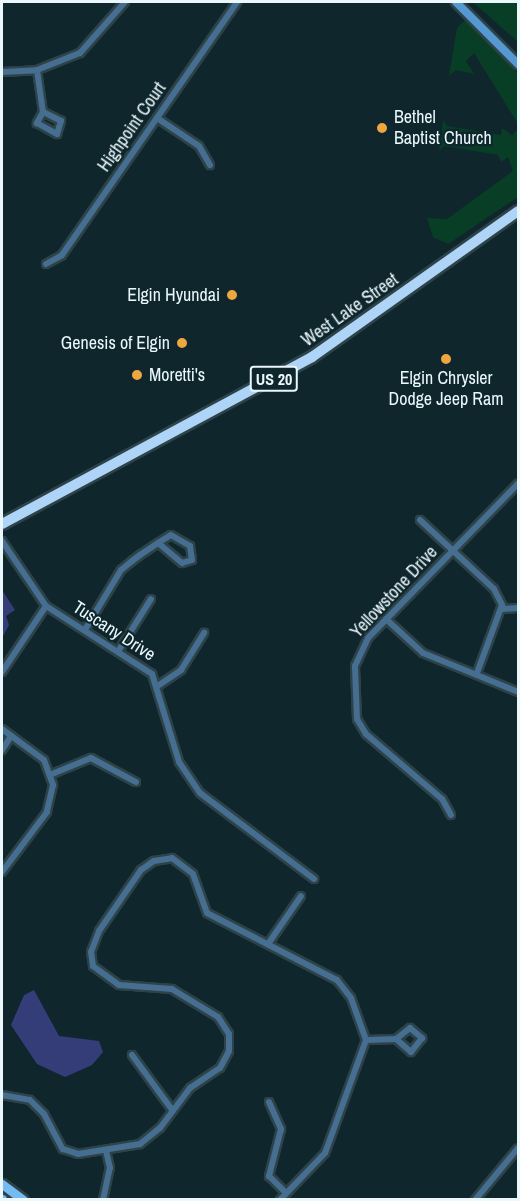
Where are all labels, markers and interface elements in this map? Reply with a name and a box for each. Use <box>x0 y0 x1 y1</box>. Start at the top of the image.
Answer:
street label: Highpoint Court <box>93 78 171 176</box>
place label: Bethel Baptist Church <box>394 107 492 150</box>
marker: Bethel Baptist Church <box>375 121 389 135</box>
street label: West Lake Street <box>298 269 402 351</box>
place label: Elgin Hyundai <box>127 284 220 306</box>
marker: Elgin Hyundai <box>225 288 239 302</box>
place label: Genesis of Elgin <box>61 332 170 354</box>
marker: Genesis of Elgin <box>175 336 189 350</box>
marker: Elgin Chrysler Dodge Jeep Ram <box>439 352 453 366</box>
place label: Moretti's <box>149 364 205 386</box>
road number: US 20 <box>248 366 300 392</box>
marker: Moretti's <box>130 368 144 382</box>
place label: Elgin Chrysler Dodge Jeep Ram <box>389 368 503 410</box>
street label: Yellowstone Drive <box>346 542 442 642</box>
street label: Tuscany Drive <box>69 596 159 666</box>

